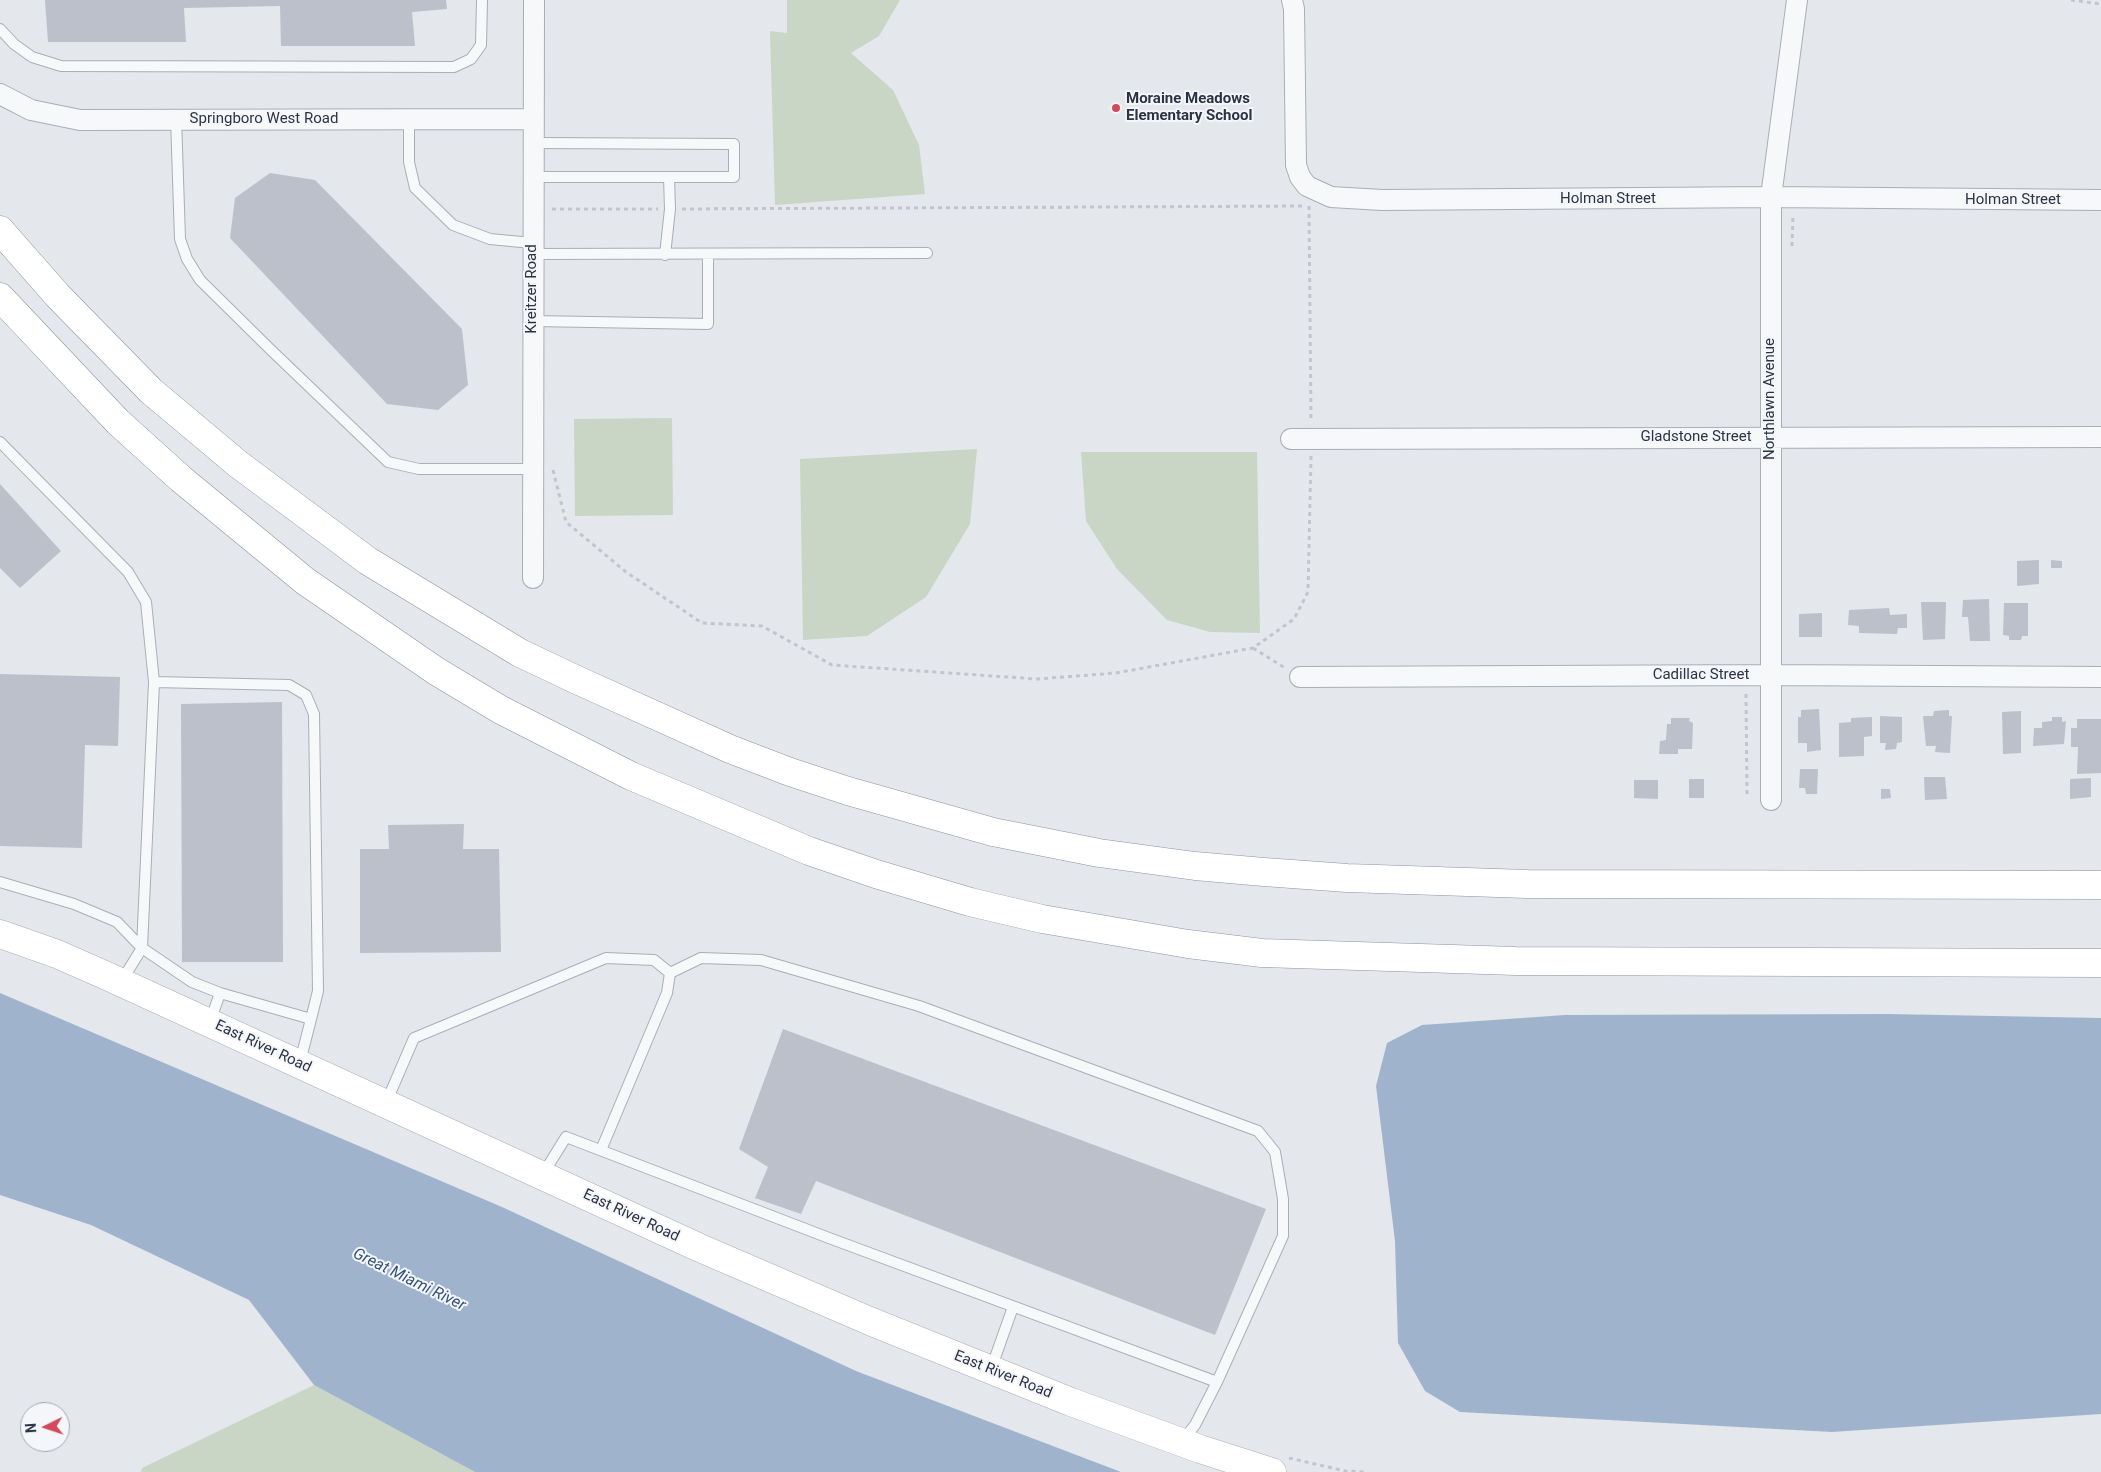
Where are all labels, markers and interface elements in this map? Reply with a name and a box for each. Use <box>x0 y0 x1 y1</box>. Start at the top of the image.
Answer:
place label: Moraine Meadows Elementary School <box>1126 90 1252 125</box>
marker: Moraine Meadows Elementary School <box>1110 102 1122 114</box>
street label: Springboro West Road <box>190 110 338 128</box>
street label: Holman Street <box>1560 190 1656 208</box>
street label: Holman Street <box>1965 191 2061 209</box>
street label: Kreitzer Road <box>523 244 541 334</box>
street label: Northlawn Avenue <box>1761 338 1779 460</box>
street label: Gladstone Street <box>1640 428 1752 446</box>
street label: Cadillac Street <box>1653 666 1749 684</box>
street label: East River Road <box>212 1017 314 1077</box>
street label: East River Road <box>580 1186 682 1246</box>
water label: Great Miami River <box>350 1244 468 1316</box>
street label: East River Road <box>951 1347 1055 1403</box>
north arrow <box>20 1402 70 1452</box>
text: N <box>23 1422 39 1433</box>

